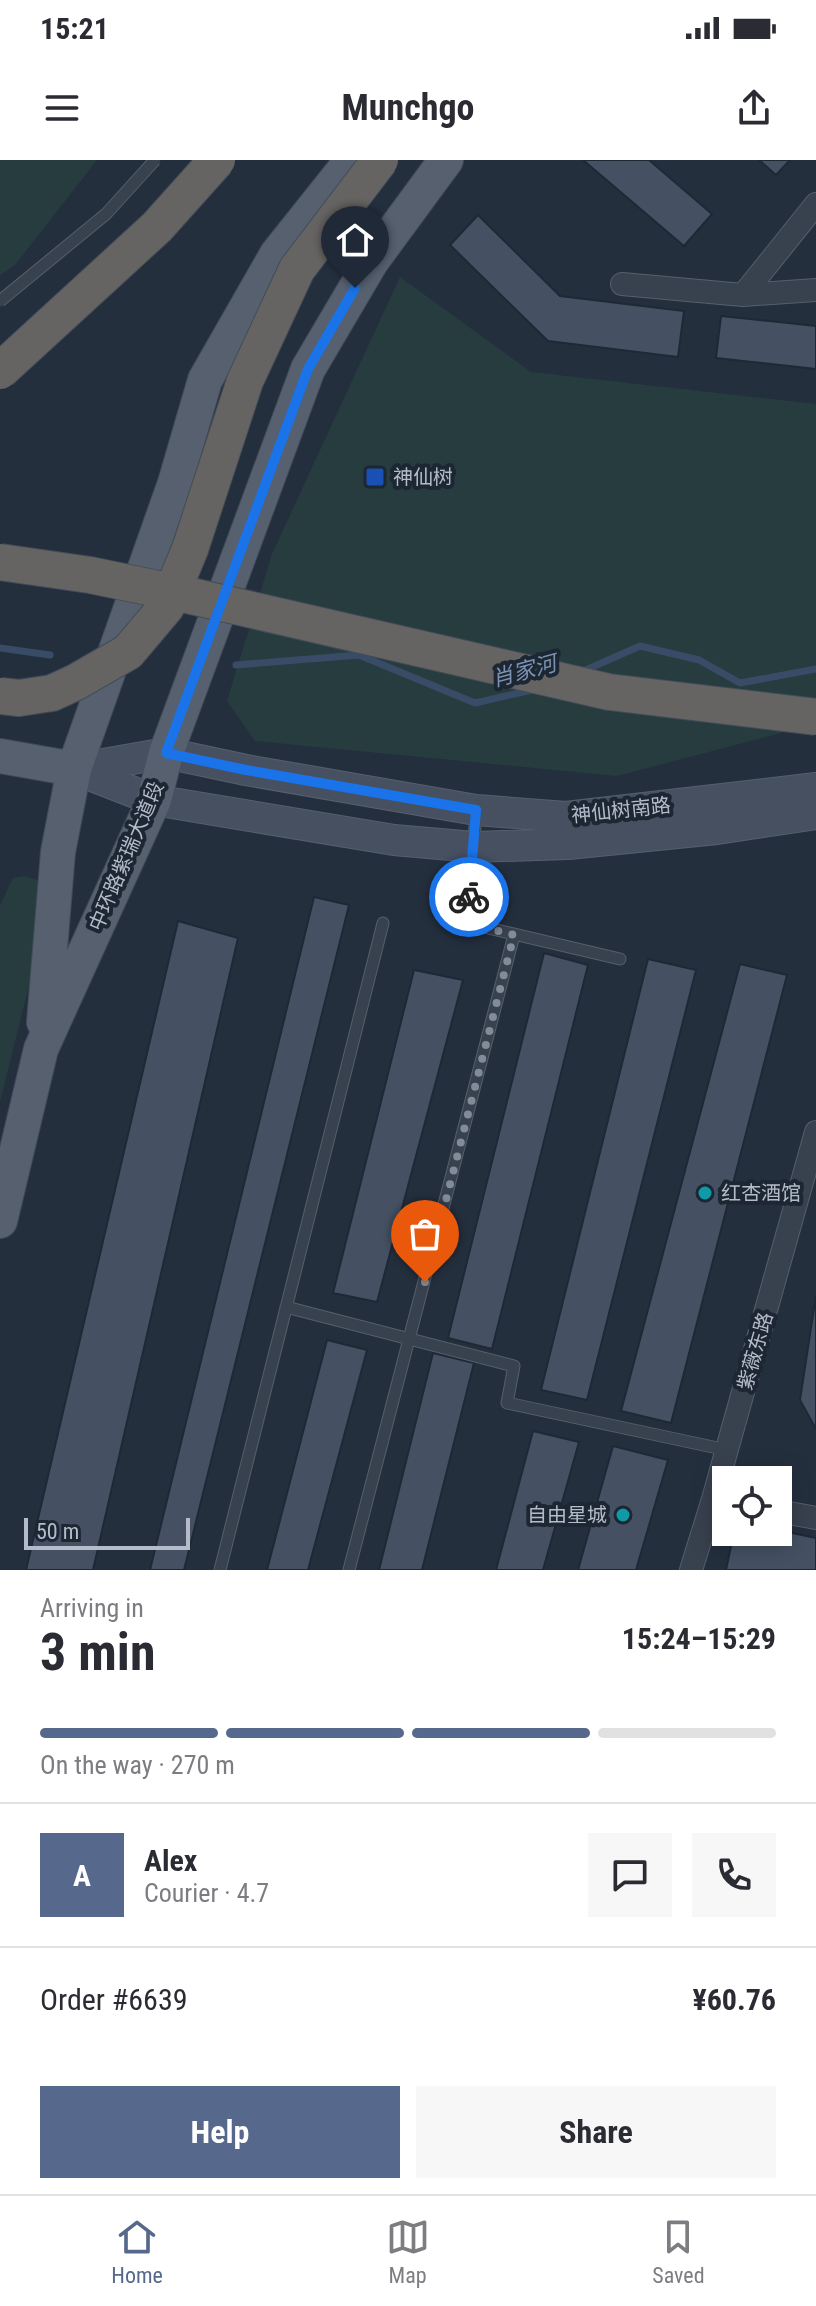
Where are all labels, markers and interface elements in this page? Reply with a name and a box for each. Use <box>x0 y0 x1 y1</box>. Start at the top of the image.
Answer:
text: 15:21 <box>40 11 109 46</box>
icon: menu <box>40 86 84 130</box>
icon: share <box>732 86 776 130</box>
text: Munchgo <box>341 87 475 129</box>
pin <box>321 206 389 288</box>
icon: home <box>333 218 377 262</box>
place label: 神仙树 <box>393 465 453 489</box>
marker: 神仙树 <box>364 466 386 488</box>
water label: 肖家河 <box>489 649 563 692</box>
street label: 中环路紫瑞大道段 <box>84 778 168 934</box>
street label: 神仙树南路 <box>570 793 672 827</box>
courier <box>429 857 509 937</box>
icon: bike <box>447 875 491 919</box>
place label: 红杏酒馆 <box>721 1181 801 1205</box>
marker: 红杏酒馆 <box>696 1184 714 1202</box>
pin <box>391 1200 459 1282</box>
icon: bag <box>403 1212 447 1256</box>
street label: 紫薇东路 <box>732 1309 778 1393</box>
map controls <box>712 1466 792 1546</box>
button: locate <box>712 1466 792 1546</box>
place label: 自由星城 <box>527 1503 607 1527</box>
marker: 自由星城 <box>614 1506 632 1524</box>
scale bar <box>24 1514 190 1550</box>
text: 50 m <box>36 1519 79 1544</box>
text: Arriving in <box>40 1593 144 1623</box>
text: 15:24–15:29 <box>622 1621 776 1656</box>
text: 3 min <box>40 1622 156 1683</box>
text: On the way · 270 m <box>40 1750 235 1780</box>
button: chat <box>588 1833 672 1917</box>
button: phone <box>692 1833 776 1917</box>
text: Alex <box>144 1843 197 1878</box>
text: A <box>73 1858 91 1893</box>
text: Courier · 4.7 <box>144 1878 269 1908</box>
text: Order #6639 <box>40 1982 188 2017</box>
text: ¥60.76 <box>692 1982 776 2017</box>
button: Help <box>40 2086 400 2178</box>
button: Share <box>416 2086 776 2178</box>
tab: Home <box>111 2215 163 2288</box>
tab: Map <box>386 2215 430 2288</box>
tab: Saved <box>652 2215 705 2288</box>

